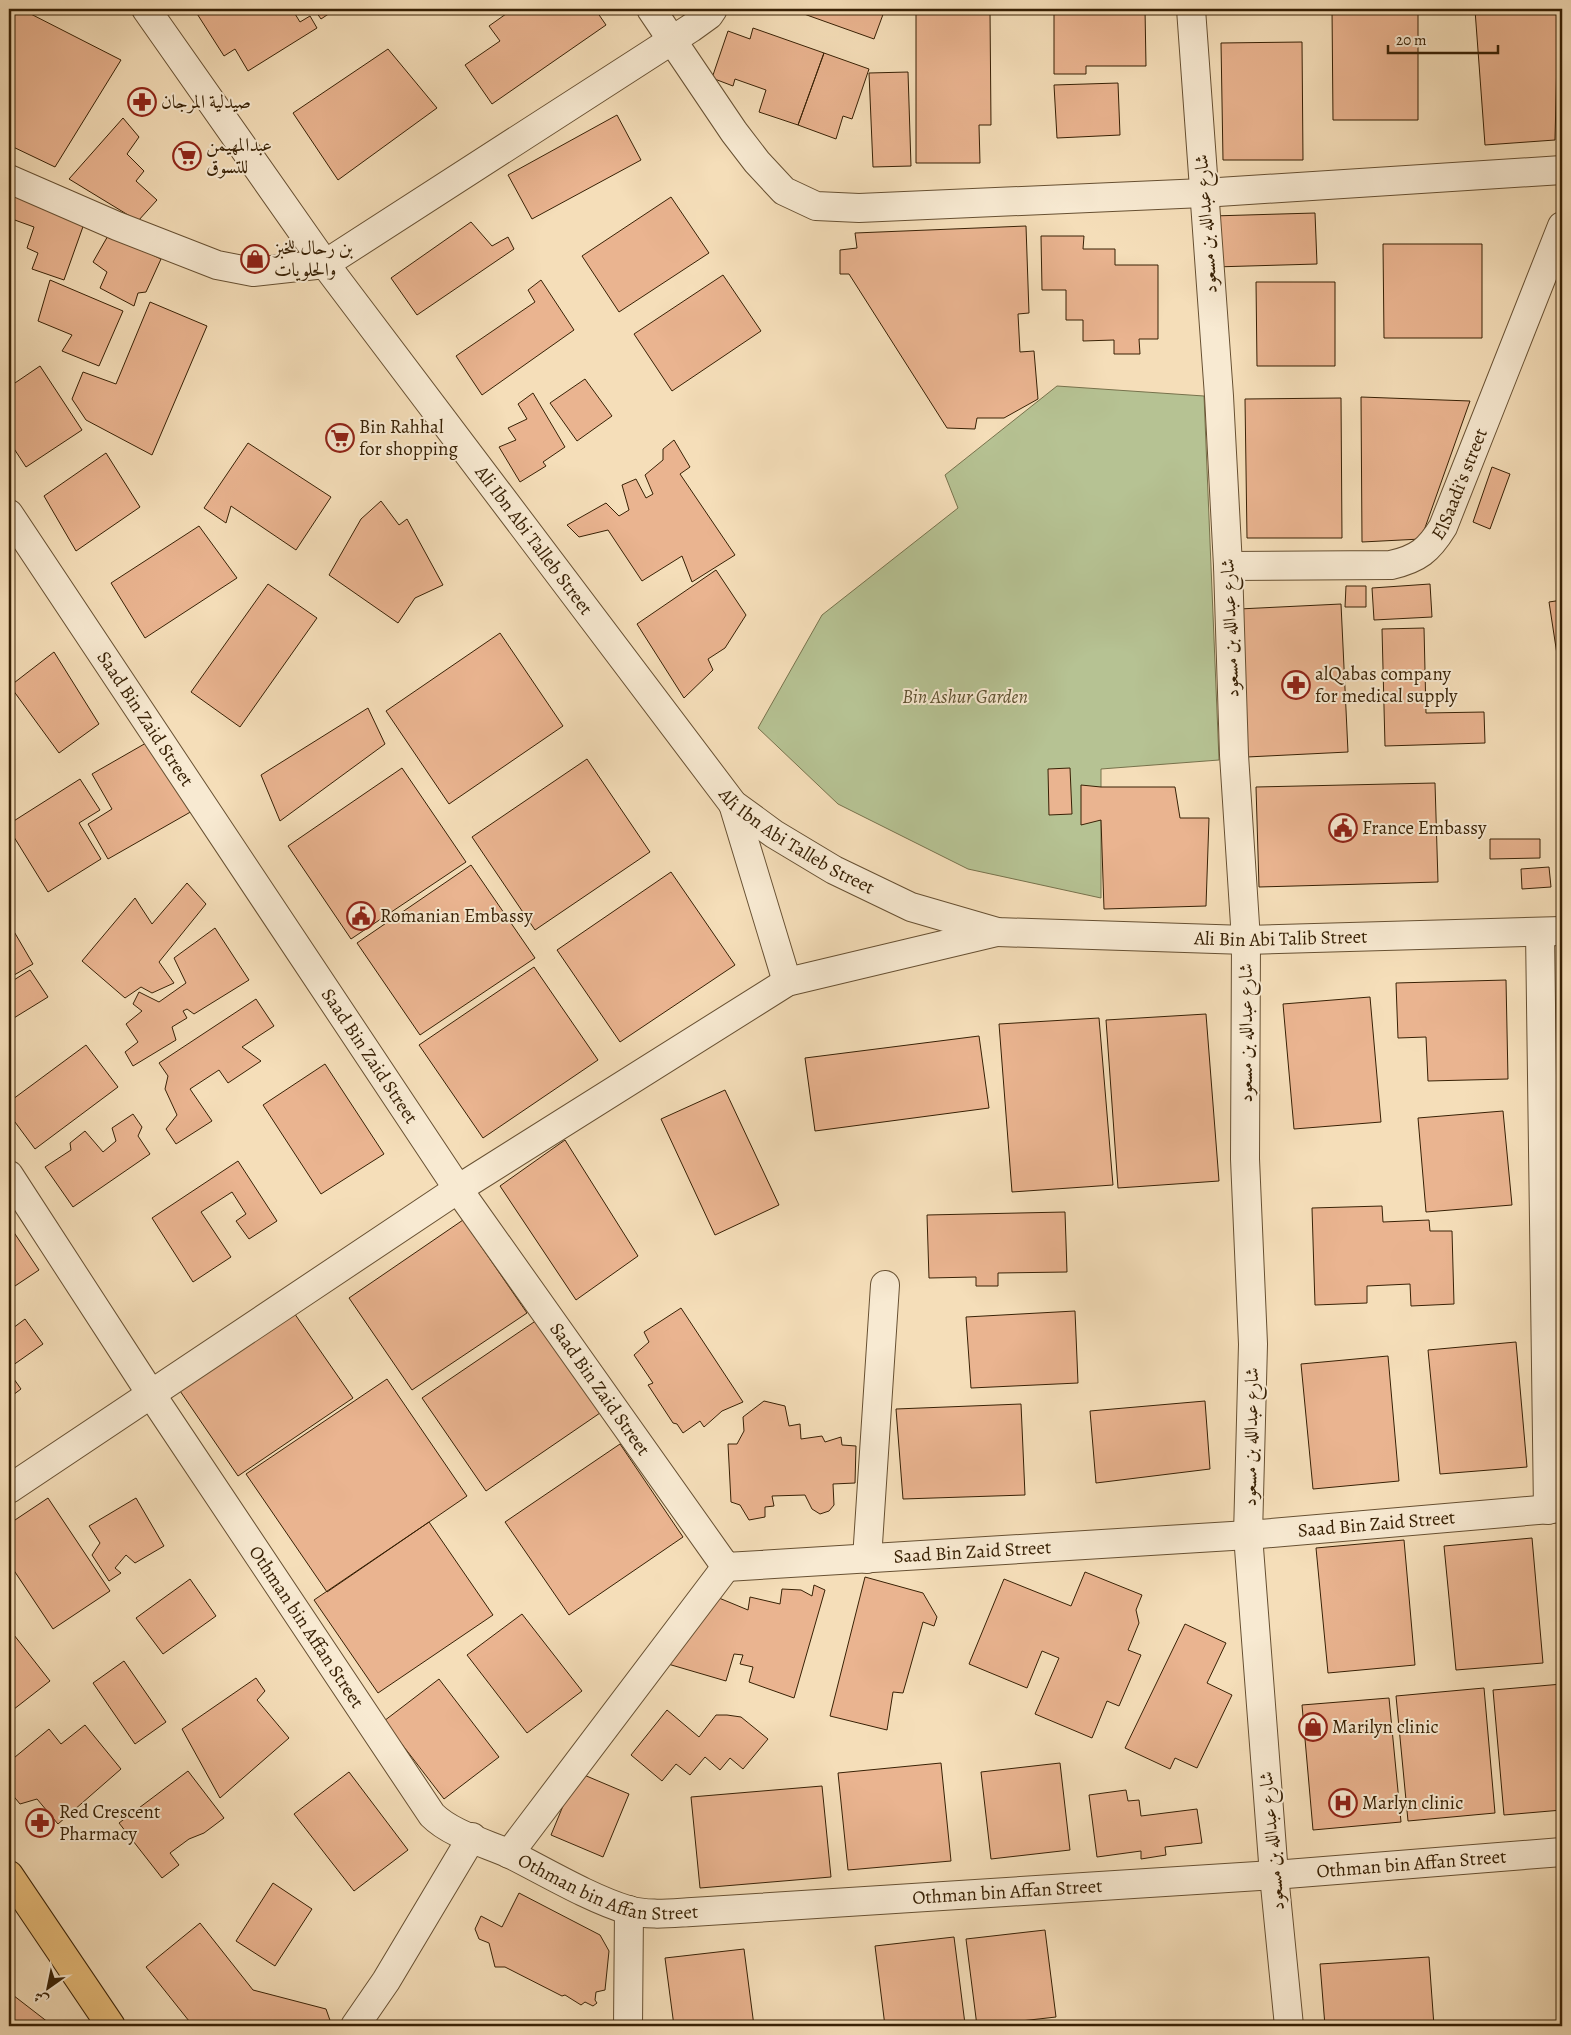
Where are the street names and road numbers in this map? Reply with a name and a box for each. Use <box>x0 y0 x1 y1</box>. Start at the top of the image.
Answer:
street label: شارع عبدالله بن مسعود <box>1188 153 1226 294</box>
street label: ElSaadi’s street <box>1425 424 1494 545</box>
street label: Ali Ibn Abi Talleb Street <box>468 460 599 620</box>
street label: شارع عبدالله بن مسعود <box>1215 558 1247 698</box>
street label: Saad Bin Zaid Street <box>91 646 200 792</box>
street label: Ali Ibn Abi Talleb Street <box>712 782 879 900</box>
street label: Ali Bin Abi Talib Street <box>1193 924 1368 953</box>
street label: شارع عبدالله بن مسعود <box>1233 963 1261 1103</box>
street label: Saad Bin Zaid Street <box>315 983 424 1129</box>
street label: Saad Bin Zaid Street <box>544 1317 656 1461</box>
street label: شارع عبدالله بن مسعود <box>1237 1367 1267 1507</box>
street label: Saad Bin Zaid Street <box>1297 1504 1456 1544</box>
street label: Saad Bin Zaid Street <box>893 1534 1052 1570</box>
street label: Othman bin Affan Street <box>243 1540 370 1713</box>
street label: شارع عبدالله بن مسعود <box>1253 1770 1293 1912</box>
street label: Othman bin Affan Street <box>1315 1843 1507 1885</box>
street label: Othman bin Affan Street <box>513 1847 699 1927</box>
street label: Othman bin Affan Street <box>911 1873 1103 1911</box>

